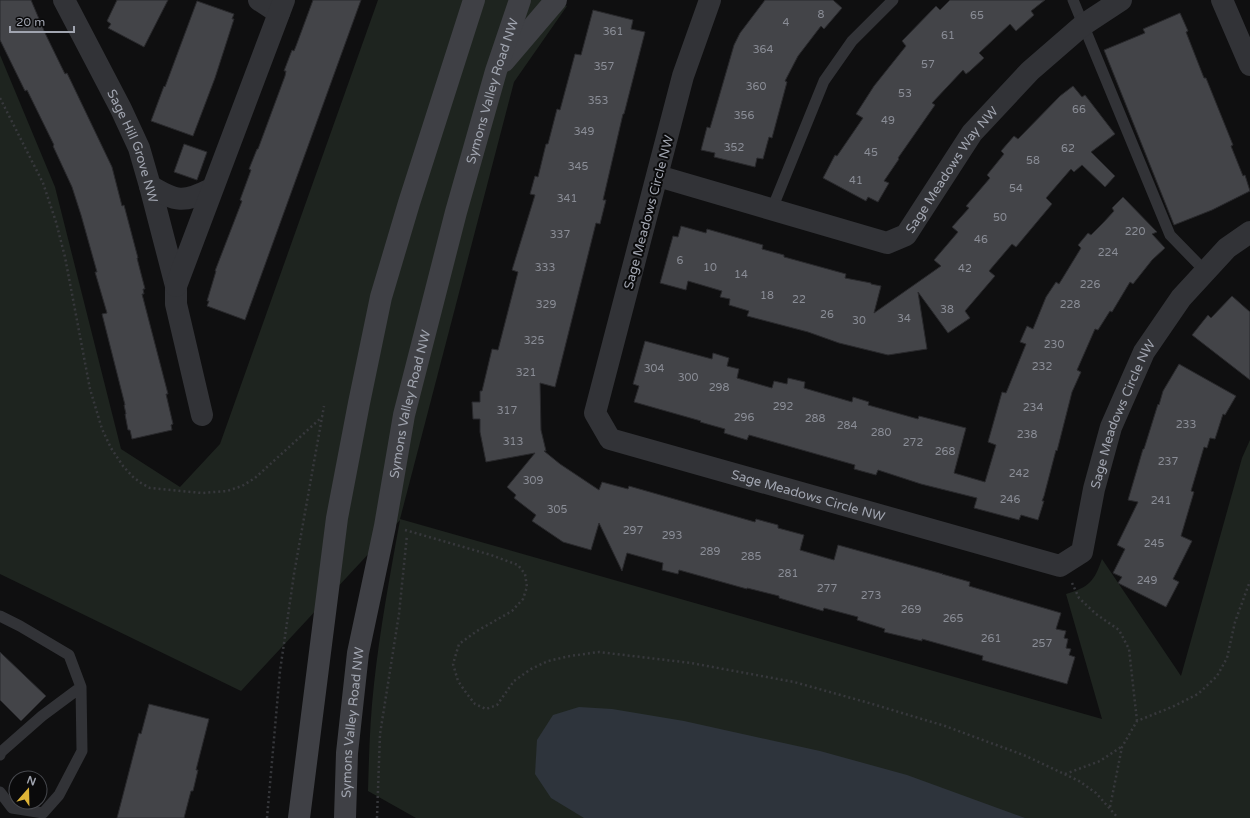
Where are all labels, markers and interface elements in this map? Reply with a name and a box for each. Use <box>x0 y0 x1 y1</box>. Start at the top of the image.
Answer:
scale bar <box>10 8 74 34</box>
house number: 8 <box>818 8 825 21</box>
house number: 65 <box>970 9 984 22</box>
text: 20 m <box>16 15 45 29</box>
street label: Symons Valley Road NW <box>463 16 522 166</box>
house number: 4 <box>783 16 790 29</box>
house number: 361 <box>603 25 623 38</box>
house number: 61 <box>941 29 955 42</box>
house number: 364 <box>753 43 773 56</box>
house number: 57 <box>921 58 935 71</box>
house number: 357 <box>594 60 614 73</box>
house number: 360 <box>746 80 766 93</box>
street label: Sage Hill Grove NW <box>103 87 161 205</box>
house number: 53 <box>898 87 912 100</box>
house number: 353 <box>588 94 608 107</box>
street label: Sage Meadows Way NW <box>902 103 1002 236</box>
house number: 66 <box>1072 103 1086 116</box>
house number: 356 <box>734 109 754 122</box>
house number: 49 <box>881 114 895 127</box>
house number: 349 <box>574 125 594 138</box>
street label: Sage Meadows Circle NW <box>621 134 677 291</box>
house number: 352 <box>724 141 744 154</box>
house number: 62 <box>1061 142 1075 155</box>
house number: 45 <box>864 146 878 159</box>
house number: 58 <box>1026 154 1040 167</box>
house number: 345 <box>568 160 588 173</box>
house number: 41 <box>849 174 863 187</box>
house number: 54 <box>1009 182 1023 195</box>
house number: 341 <box>557 192 577 205</box>
house number: 50 <box>993 211 1007 224</box>
house number: 220 <box>1125 225 1145 238</box>
house number: 337 <box>550 228 570 241</box>
house number: 46 <box>974 233 988 246</box>
house number: 224 <box>1098 246 1118 259</box>
house number: 6 <box>677 254 684 267</box>
house number: 333 <box>535 261 555 274</box>
house number: 10 <box>703 261 717 274</box>
house number: 42 <box>958 262 972 275</box>
house number: 14 <box>734 268 748 281</box>
house number: 226 <box>1080 278 1100 291</box>
house number: 18 <box>760 289 774 302</box>
house number: 22 <box>792 293 806 306</box>
house number: 329 <box>536 298 556 311</box>
house number: 228 <box>1060 298 1080 311</box>
house number: 38 <box>940 303 954 316</box>
house number: 26 <box>820 308 834 321</box>
house number: 34 <box>897 312 911 325</box>
house number: 30 <box>852 314 866 327</box>
street label: Symons Valley Road NW <box>386 328 434 479</box>
house number: 325 <box>524 334 544 347</box>
street label: Sage Meadows Circle NW <box>1087 337 1159 491</box>
house number: 230 <box>1044 338 1064 351</box>
house number: 232 <box>1032 360 1052 373</box>
house number: 304 <box>644 362 664 375</box>
house number: 321 <box>516 366 536 379</box>
house number: 300 <box>678 371 698 384</box>
house number: 298 <box>709 381 729 394</box>
house number: 292 <box>773 400 793 413</box>
house number: 234 <box>1023 401 1043 414</box>
house number: 317 <box>497 404 517 417</box>
house number: 296 <box>734 411 754 424</box>
house number: 288 <box>805 412 825 425</box>
house number: 233 <box>1176 418 1196 431</box>
house number: 284 <box>837 419 857 432</box>
house number: 280 <box>871 426 891 439</box>
house number: 238 <box>1017 428 1037 441</box>
house number: 313 <box>503 435 523 448</box>
house number: 272 <box>903 436 923 449</box>
house number: 268 <box>935 445 955 458</box>
house number: 237 <box>1158 455 1178 468</box>
street label: Sage Meadows Circle NW <box>729 467 887 525</box>
house number: 242 <box>1009 467 1029 480</box>
house number: 309 <box>523 474 543 487</box>
house number: 246 <box>1000 493 1020 506</box>
house number: 241 <box>1151 494 1171 507</box>
house number: 305 <box>547 503 567 516</box>
house number: 297 <box>623 524 643 537</box>
house number: 293 <box>662 529 682 542</box>
house number: 245 <box>1144 537 1164 550</box>
house number: 289 <box>700 545 720 558</box>
house number: 285 <box>741 550 761 563</box>
house number: 281 <box>778 567 798 580</box>
house number: 249 <box>1137 574 1157 587</box>
house number: 277 <box>817 582 837 595</box>
house number: 273 <box>861 589 881 602</box>
house number: 269 <box>901 603 921 616</box>
house number: 265 <box>943 612 963 625</box>
house number: 261 <box>981 632 1001 645</box>
house number: 257 <box>1032 637 1052 650</box>
street label: Symons Valley Road NW <box>339 646 368 798</box>
north arrow <box>8 770 48 810</box>
text: N <box>25 773 38 789</box>

